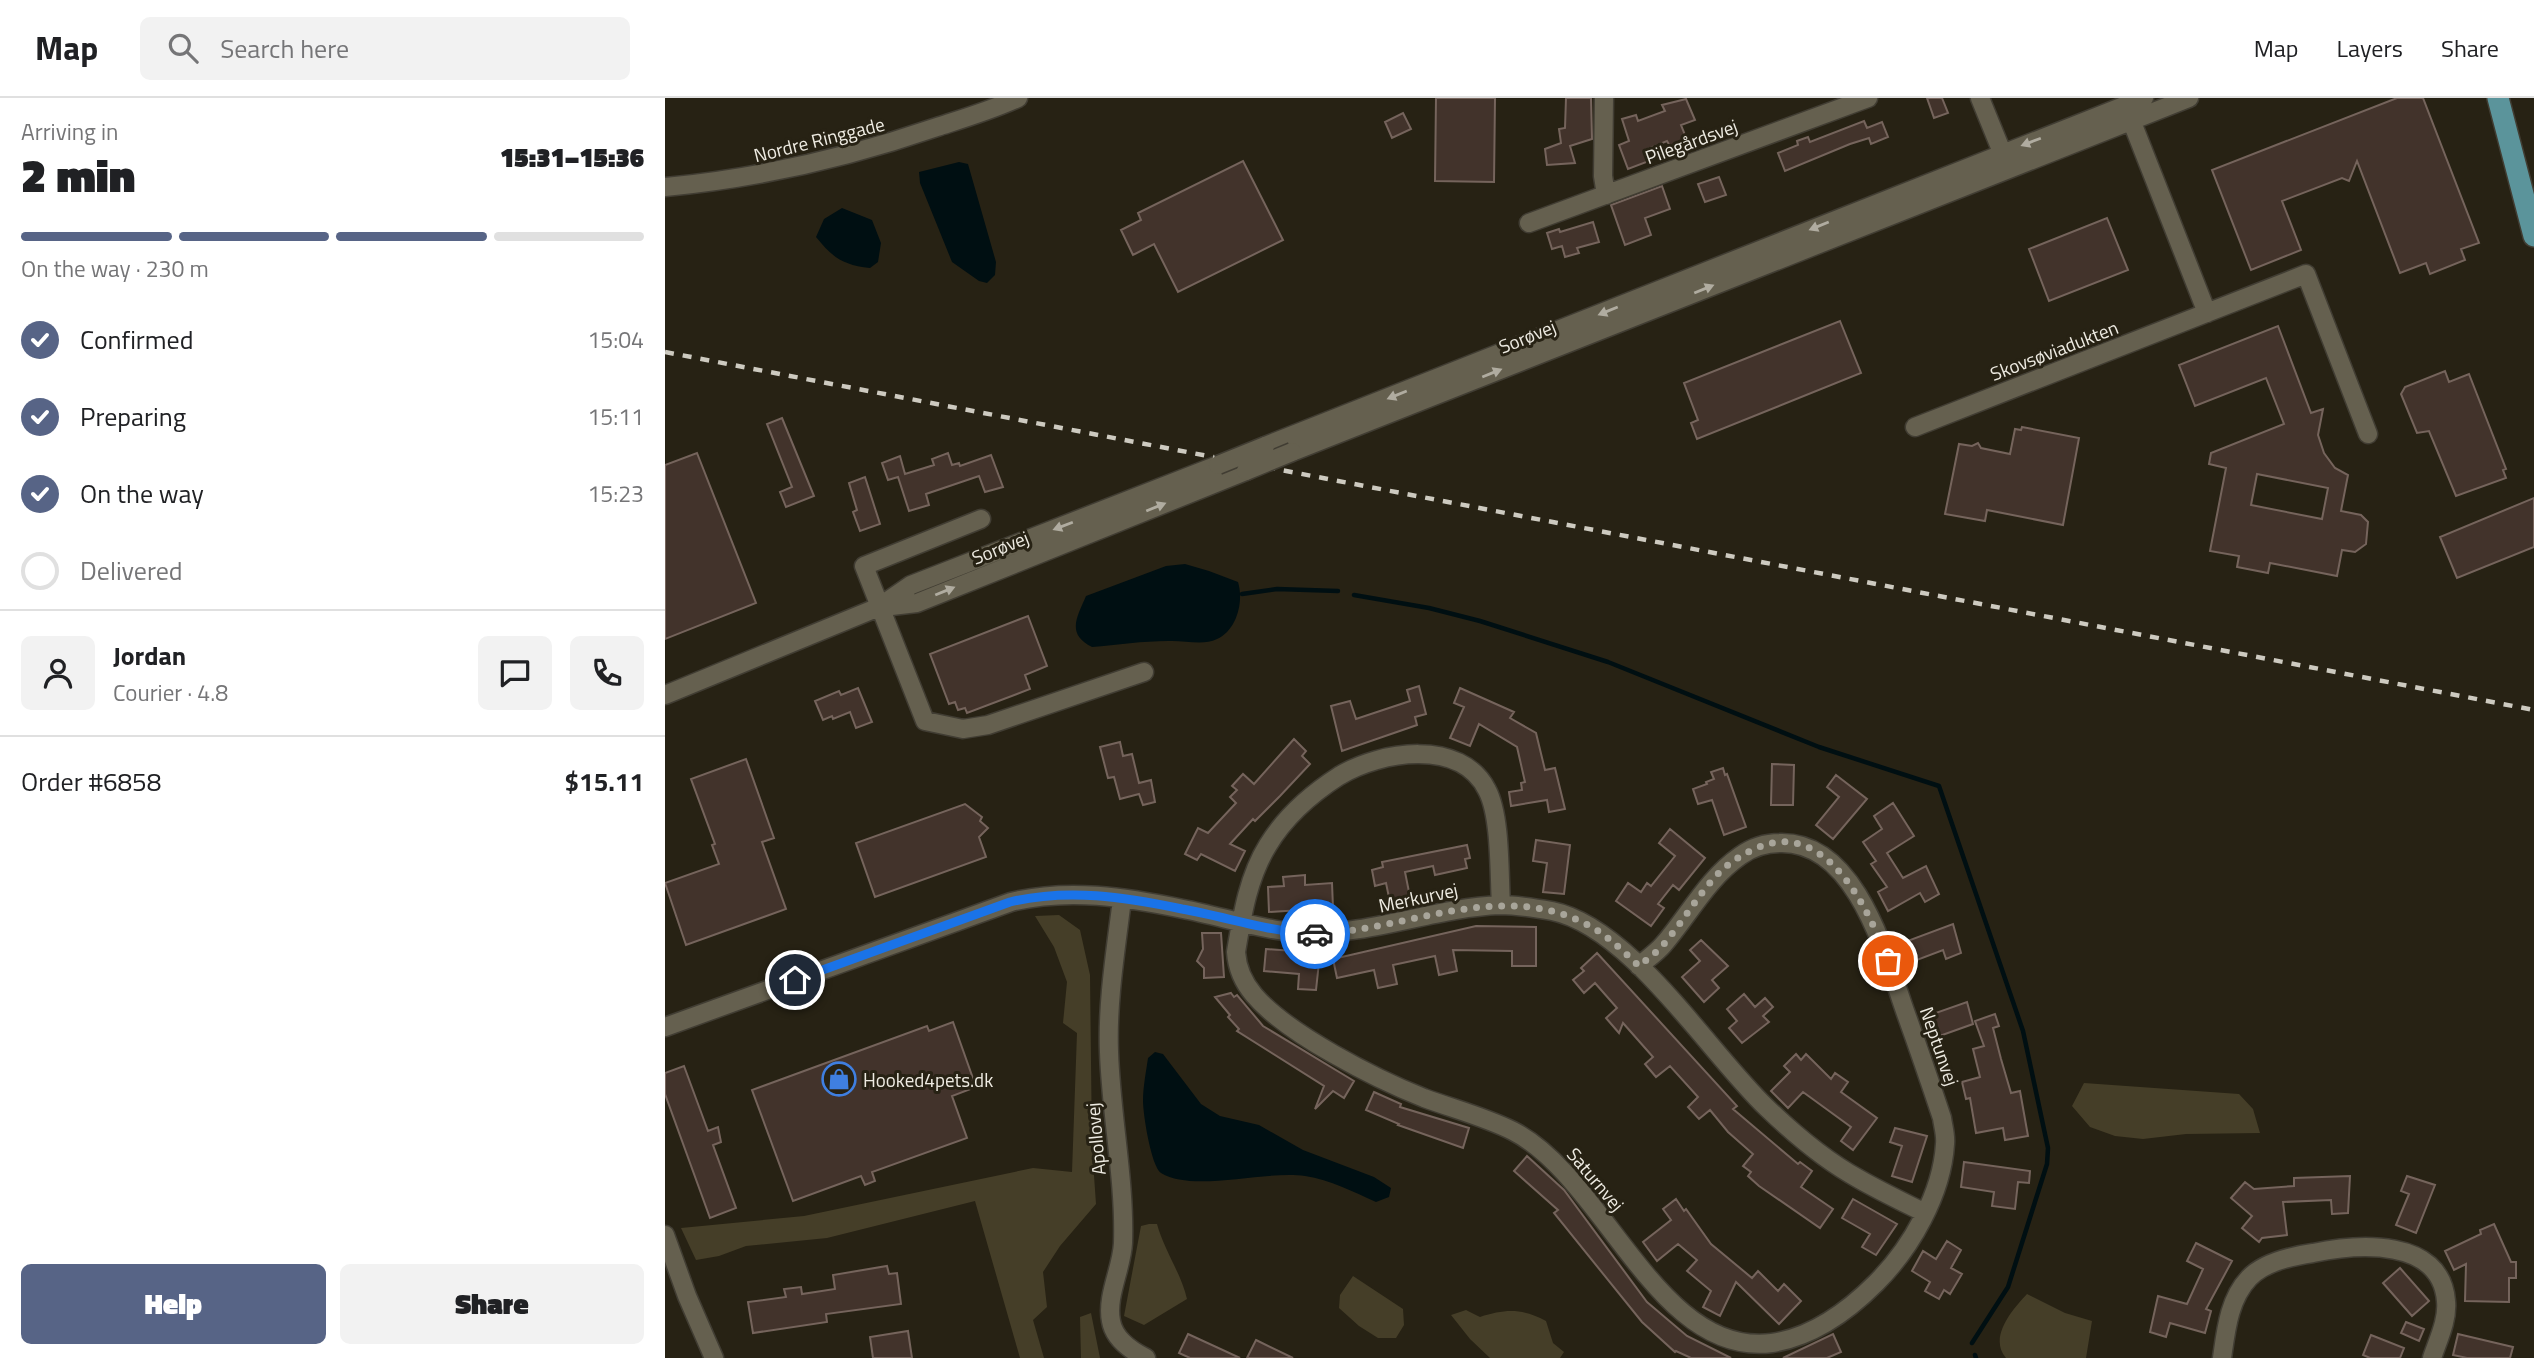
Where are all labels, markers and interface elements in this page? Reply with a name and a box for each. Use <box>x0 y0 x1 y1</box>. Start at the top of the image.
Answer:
search box <box>140 17 630 80</box>
text: Map <box>35 23 98 73</box>
icon: search <box>164 29 202 67</box>
text: Search here <box>220 29 349 68</box>
text: Map <box>2254 30 2299 66</box>
text: Layers <box>2337 30 2403 66</box>
text: Share <box>2441 30 2499 66</box>
street label: Nordre Ringgade <box>750 109 888 169</box>
street label: Pilegårdsvej <box>1641 111 1741 171</box>
text: Arriving in <box>21 114 118 149</box>
one-way arrow <box>2020 137 2041 148</box>
text: 15:31–15:36 <box>500 138 644 177</box>
text: 2 min <box>21 140 135 210</box>
one-way arrow <box>1809 221 1830 232</box>
text: On the way · 230 m <box>21 251 209 286</box>
one-way arrow <box>1694 284 1715 295</box>
one-way arrow <box>1597 305 1618 316</box>
street label: Sorøvej <box>1494 311 1560 361</box>
street label: Skovsøviadukten <box>1986 312 2122 388</box>
text: Confirmed <box>80 320 194 359</box>
icon: check <box>21 321 59 359</box>
text: 15:04 <box>587 322 644 357</box>
one-way arrow <box>1482 367 1503 378</box>
one-way arrow <box>1386 389 1407 400</box>
text: Preparing <box>80 397 186 436</box>
icon: check <box>21 398 59 436</box>
text: 15:11 <box>587 399 644 434</box>
text: On the way <box>80 474 204 513</box>
icon: check <box>21 475 59 513</box>
text: 15:23 <box>587 476 644 511</box>
one-way arrow <box>1146 501 1167 512</box>
one-way arrow <box>1052 521 1073 532</box>
street label: Sorøvej <box>967 522 1033 572</box>
text: Delivered <box>80 551 183 590</box>
one-way arrow <box>935 586 956 597</box>
button: person <box>21 636 95 710</box>
text: Jordan <box>113 636 186 675</box>
button: chat <box>478 636 552 710</box>
button: phone <box>570 636 644 710</box>
text: Courier · 4.8 <box>113 675 228 710</box>
text: Order #6858 <box>21 762 161 801</box>
text: $15.11 <box>565 762 644 801</box>
street label: Merkurvej <box>1376 874 1460 920</box>
courier <box>1280 899 1350 969</box>
icon: car <box>1296 915 1334 953</box>
pin <box>1858 931 1918 991</box>
icon: bag <box>1869 942 1907 980</box>
pin <box>765 950 825 1010</box>
icon: home <box>776 961 814 999</box>
street label: Neptunvej <box>1913 1003 1967 1089</box>
shop icon: Hooked4pets.dk <box>820 1060 858 1098</box>
place label: Hooked4pets.dk <box>863 1065 993 1094</box>
street label: Apollovej <box>1077 1102 1113 1176</box>
street label: Saturnvej <box>1560 1141 1632 1217</box>
button: Help <box>21 1264 326 1344</box>
button: Share <box>340 1264 644 1344</box>

